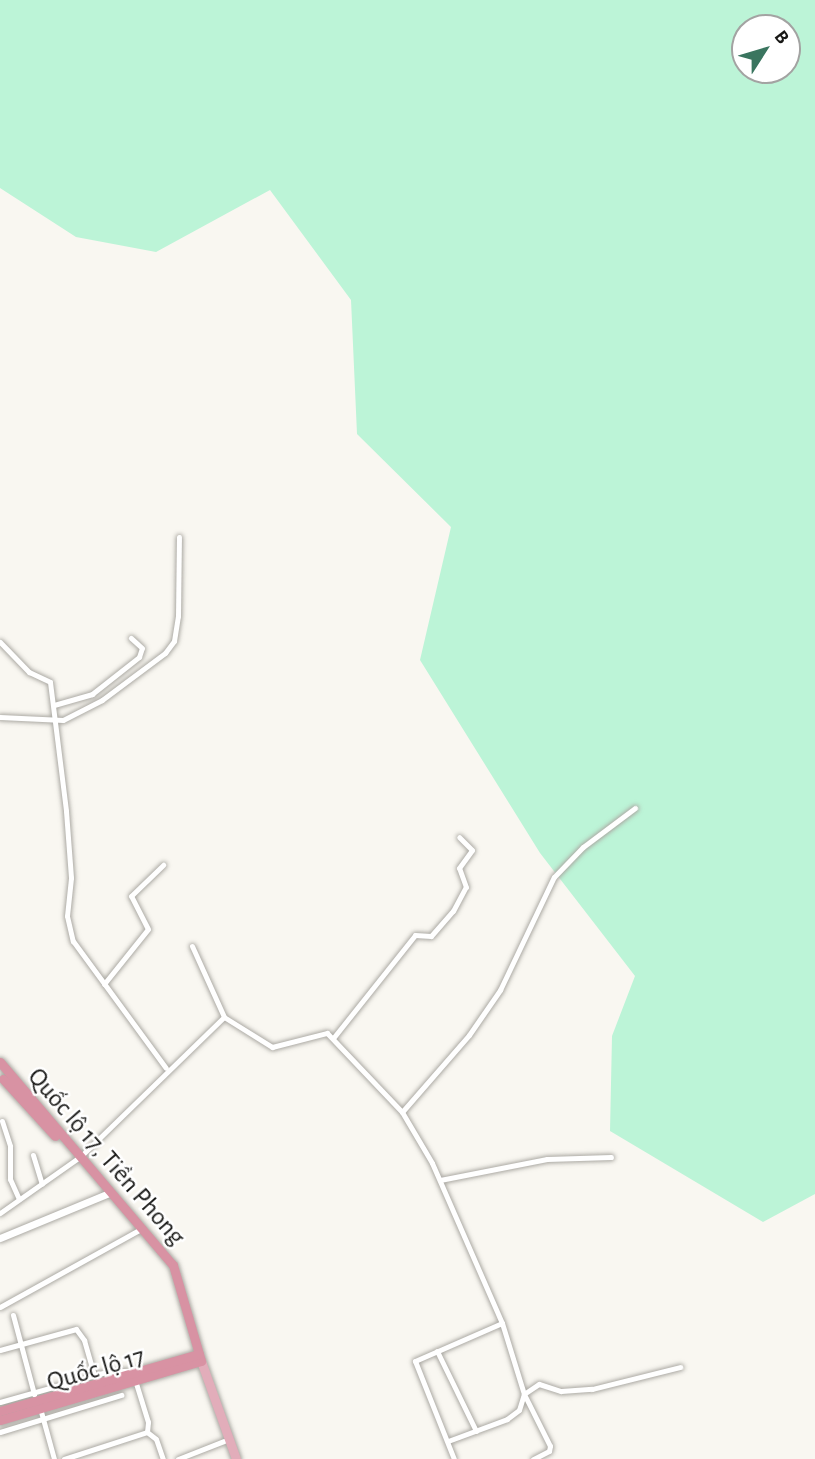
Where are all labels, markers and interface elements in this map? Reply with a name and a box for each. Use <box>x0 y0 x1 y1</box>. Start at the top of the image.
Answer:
north arrow <box>731 14 801 84</box>
text: B <box>771 27 792 47</box>
street label: Quốc lộ 17, Tiền Phong <box>20 1062 192 1252</box>
street label: Quốc lộ 17 <box>44 1341 148 1399</box>

